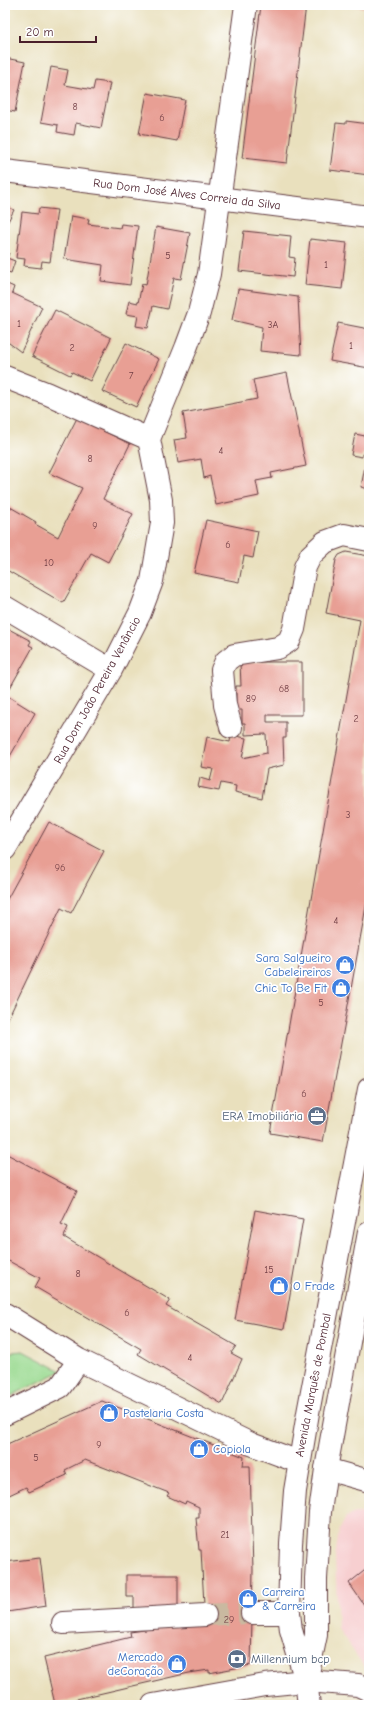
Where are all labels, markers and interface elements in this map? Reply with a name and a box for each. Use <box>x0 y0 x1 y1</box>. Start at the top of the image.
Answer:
scale bar <box>20 18 96 44</box>
text: 20 m <box>26 25 54 39</box>
house number: 8 <box>72 101 78 113</box>
house number: 6 <box>159 112 165 124</box>
street label: Rua Dom José Alves Correia da Silva <box>92 176 282 212</box>
house number: 5 <box>165 250 171 262</box>
house number: 1 <box>324 259 328 271</box>
house number: 1 <box>17 318 21 330</box>
house number: 3A <box>268 319 279 331</box>
house number: 1 <box>349 340 353 352</box>
house number: 2 <box>69 342 75 354</box>
house number: 7 <box>129 370 134 382</box>
house number: 4 <box>219 445 224 457</box>
house number: 8 <box>87 453 93 465</box>
house number: 9 <box>92 520 98 532</box>
house number: 6 <box>225 539 231 551</box>
house number: 10 <box>44 557 54 569</box>
street label: Rua Dom João Pereira Venâncio <box>51 614 143 766</box>
house number: 68 <box>279 683 289 695</box>
house number: 89 <box>246 693 256 705</box>
house number: 2 <box>353 713 359 725</box>
house number: 3 <box>345 809 351 821</box>
house number: 96 <box>55 862 65 874</box>
house number: 4 <box>334 915 339 927</box>
place label: Sara Salgueiro Cabeleireiros <box>256 951 331 979</box>
shop icon: Sara Salgueiro Cabeleireiros <box>334 954 356 976</box>
shop icon: Chic To Be Fit <box>330 977 352 999</box>
place label: Chic To Be Fit <box>255 981 328 995</box>
house number: 5 <box>318 997 324 1009</box>
house number: 6 <box>301 1088 307 1100</box>
office icon: ERA Imobiliária <box>306 1105 328 1127</box>
place label: ERA Imobiliária <box>222 1109 303 1123</box>
house number: 15 <box>264 1264 274 1276</box>
house number: 8 <box>75 1268 81 1280</box>
shop icon: O Frade <box>268 1275 290 1297</box>
place label: O Frade <box>293 1279 335 1293</box>
house number: 6 <box>124 1307 130 1319</box>
street label: Avenida Marquês de Pombal <box>292 1312 334 1458</box>
house number: 4 <box>188 1352 193 1364</box>
shop icon: Pastelaria Costa <box>98 1402 120 1424</box>
place label: Pastelaria Costa <box>123 1406 204 1420</box>
shop icon: Copiola <box>188 1438 210 1460</box>
house number: 9 <box>96 1439 102 1451</box>
place label: Copiola <box>213 1442 251 1456</box>
house number: 5 <box>33 1452 39 1464</box>
house number: 21 <box>220 1529 230 1541</box>
place label: Carreira & Carreira <box>262 1585 316 1613</box>
shop icon: Carreira & Carreira <box>237 1588 259 1610</box>
house number: 29 <box>224 1614 234 1626</box>
bank icon: Millennium bcp <box>226 1648 248 1670</box>
place label: Mercado deCoração <box>108 1650 163 1678</box>
place label: Millennium bcp <box>251 1652 330 1666</box>
shop icon: Mercado deCoração <box>166 1653 188 1675</box>

